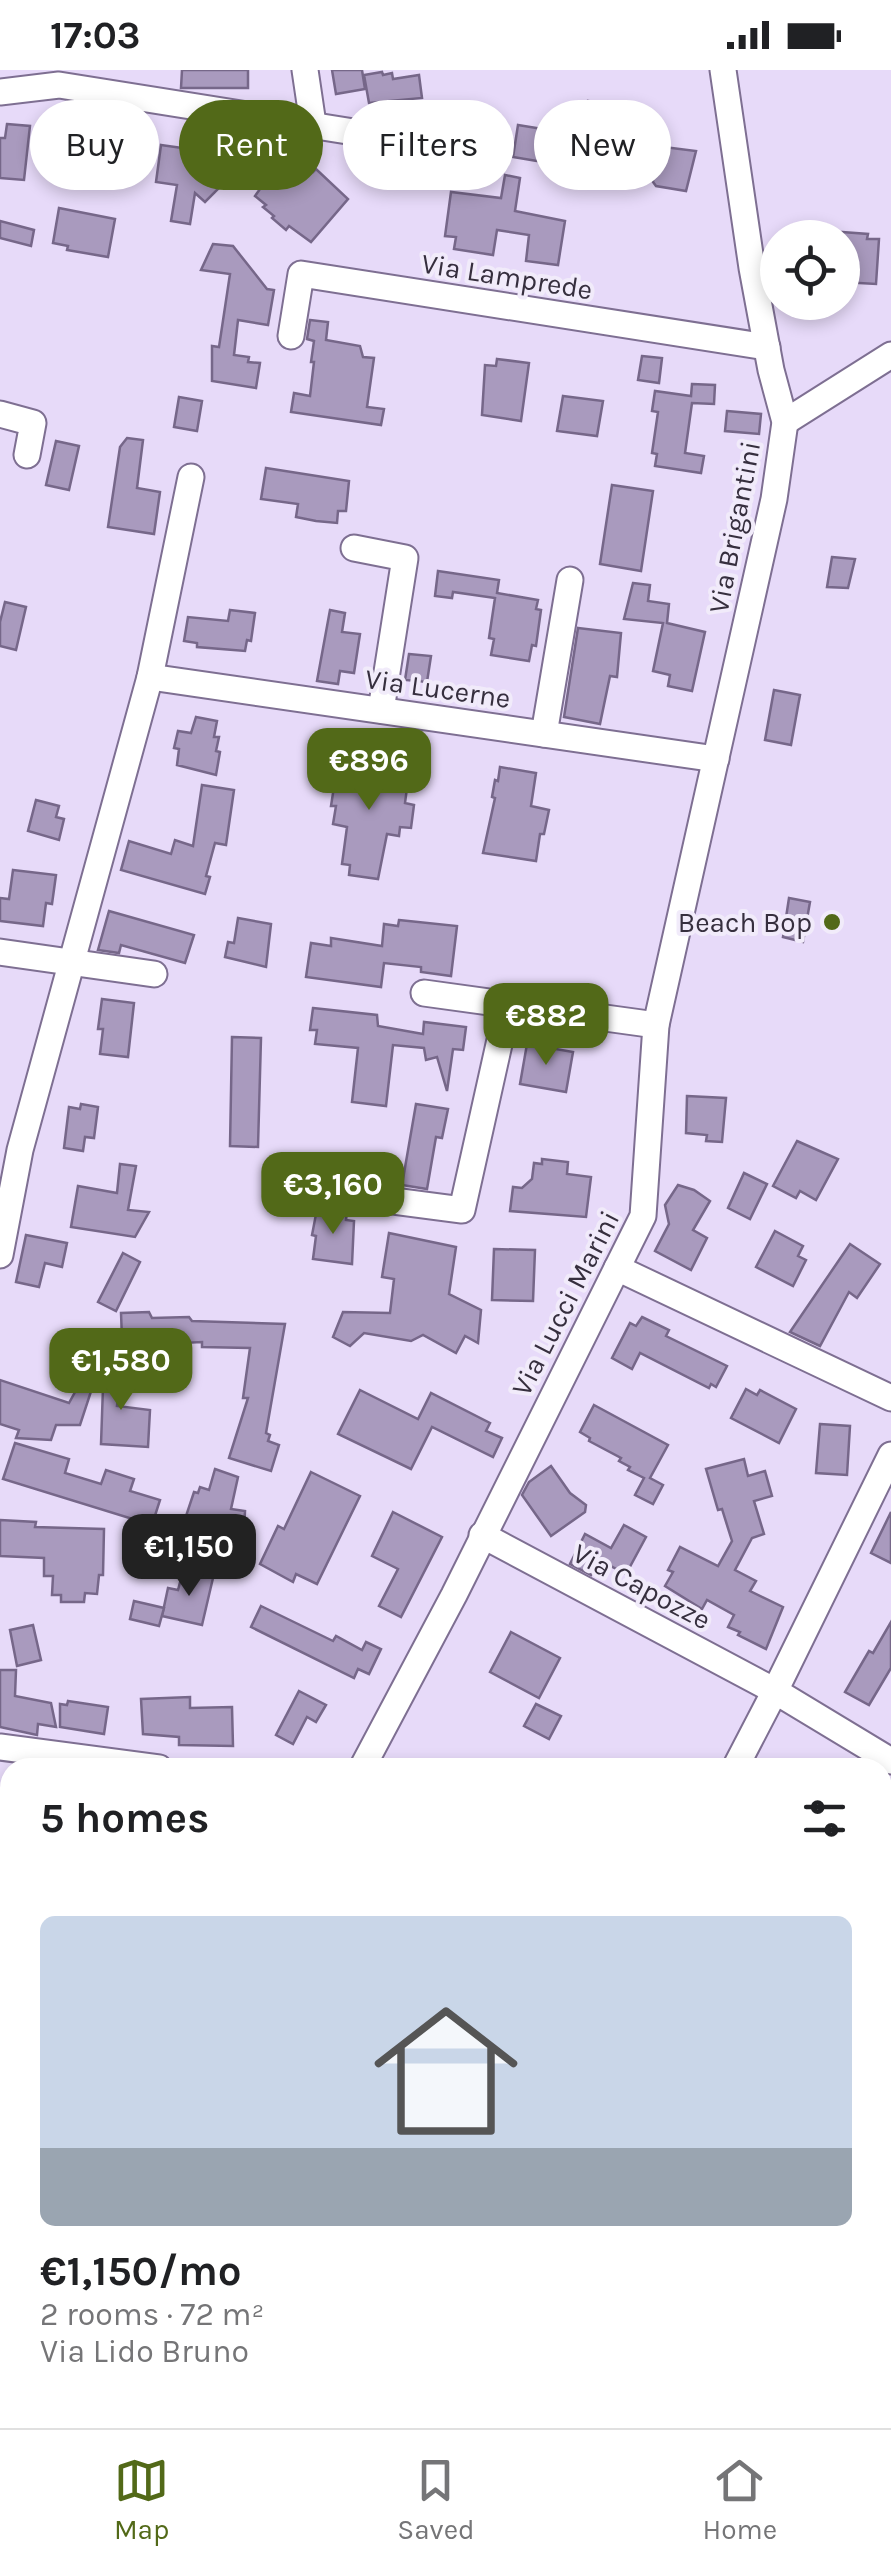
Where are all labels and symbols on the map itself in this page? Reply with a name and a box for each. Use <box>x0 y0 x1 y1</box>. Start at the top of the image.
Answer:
street label: Via Lamprede <box>419 247 595 306</box>
street label: Via Brigantini <box>702 438 767 616</box>
street label: Via Lucerne <box>363 662 513 715</box>
pin: €896 <box>310 728 428 813</box>
place label: Beach Bop <box>678 906 812 939</box>
marker: Beach Bop <box>821 911 843 933</box>
pin: €882 <box>487 983 605 1068</box>
pin: €3,160 <box>252 1152 414 1237</box>
street label: Via Lucci Marini <box>505 1205 626 1401</box>
pin: €1,580 <box>40 1328 202 1413</box>
pin: €1,150 <box>108 1514 270 1599</box>
street label: Via Capozze <box>567 1536 716 1637</box>

